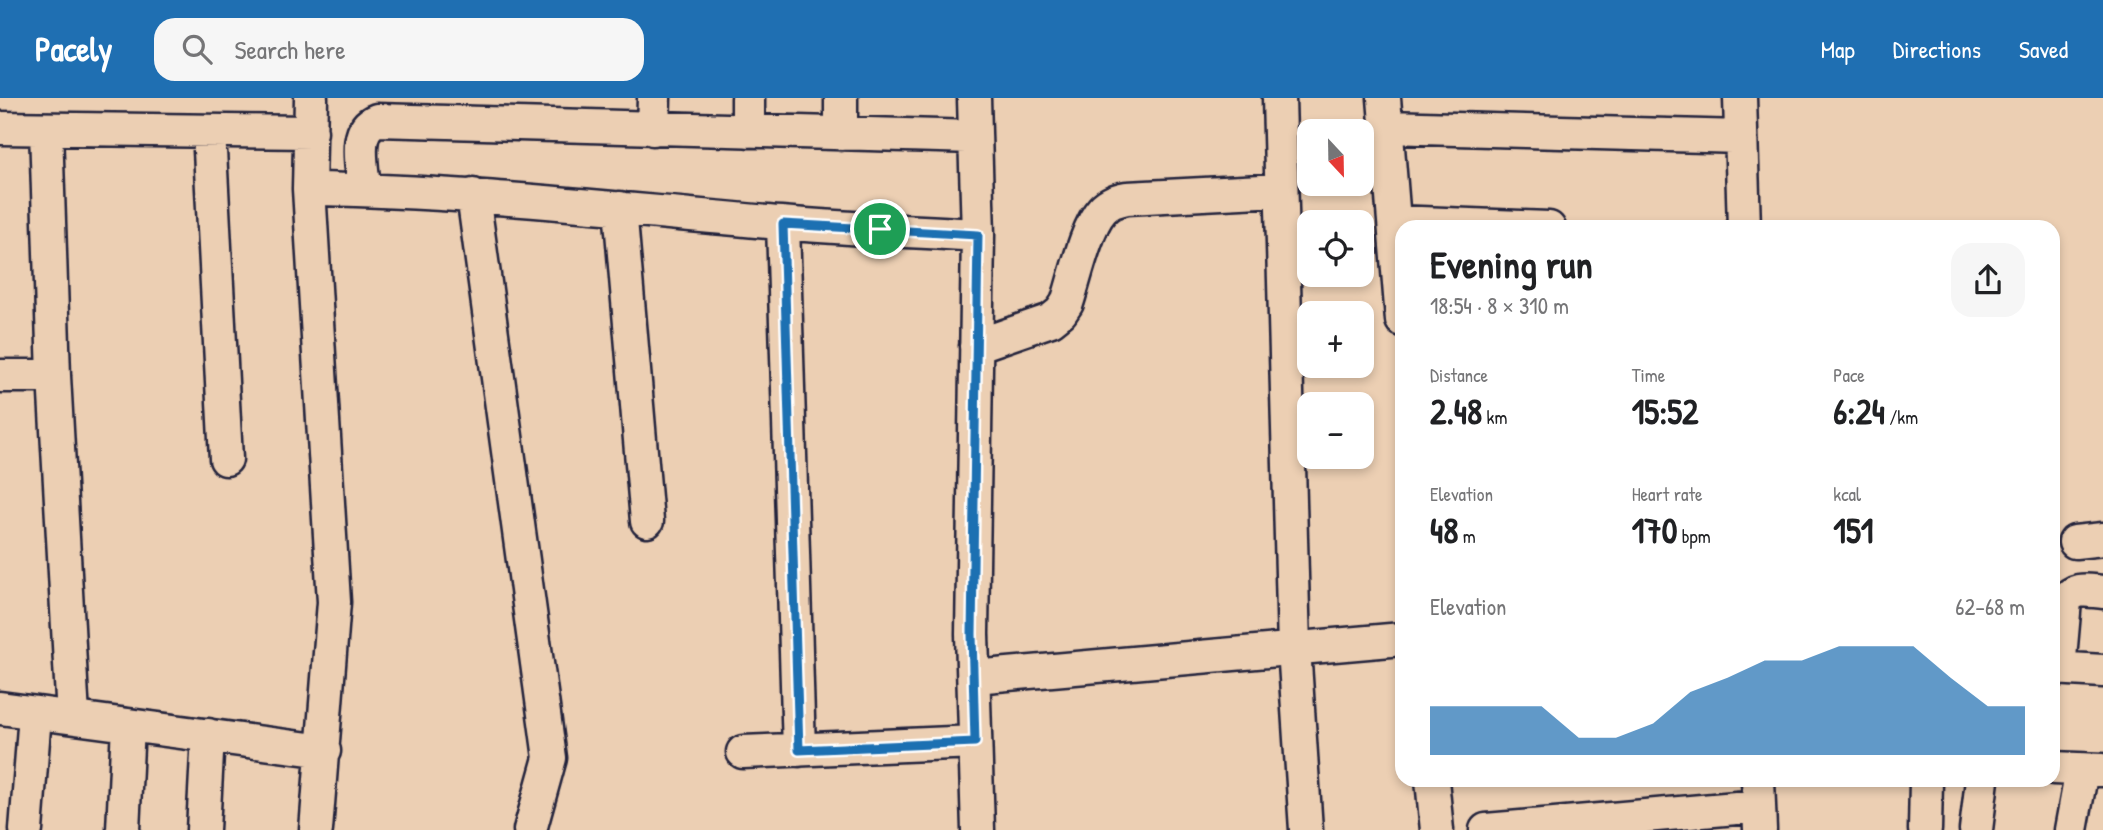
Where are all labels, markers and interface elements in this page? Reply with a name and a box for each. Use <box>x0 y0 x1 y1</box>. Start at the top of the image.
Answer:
search box <box>154 18 644 81</box>
text: Pacely <box>35 27 112 71</box>
icon: search <box>178 30 216 68</box>
text: Search here <box>234 32 346 67</box>
text: Map <box>1821 33 1855 65</box>
text: Directions <box>1893 33 1981 65</box>
text: Saved <box>2019 33 2068 65</box>
north arrow <box>1297 119 1374 196</box>
map controls <box>1297 119 1374 469</box>
pin <box>850 199 910 259</box>
icon: arrive <box>861 210 899 248</box>
button: locate <box>1297 210 1374 287</box>
text: Evening run <box>1430 238 1593 290</box>
button: share <box>1951 243 2025 317</box>
text: 18:54 · 8 × 310 m <box>1430 290 1569 321</box>
button: + <box>1297 301 1374 378</box>
text: Distance <box>1430 362 1488 388</box>
text: Time <box>1632 362 1665 388</box>
text: Pace <box>1833 362 1865 388</box>
text: 2.48 <box>1430 388 1482 435</box>
text: 15:52 <box>1632 388 1698 435</box>
text: 6:24 <box>1833 388 1885 435</box>
button: − <box>1297 392 1374 469</box>
text: km <box>1482 404 1507 430</box>
text: /km <box>1885 404 1918 430</box>
text: Elevation <box>1430 481 1493 507</box>
text: Heart rate <box>1632 481 1703 507</box>
text: kcal <box>1833 481 1861 507</box>
text: 48 <box>1430 507 1458 554</box>
text: 170 <box>1632 507 1677 554</box>
text: 151 <box>1833 507 1874 554</box>
text: m <box>1458 523 1476 549</box>
text: bpm <box>1677 523 1711 549</box>
text: Elevation <box>1430 591 1506 622</box>
text: 62–68 m <box>1955 591 2025 622</box>

